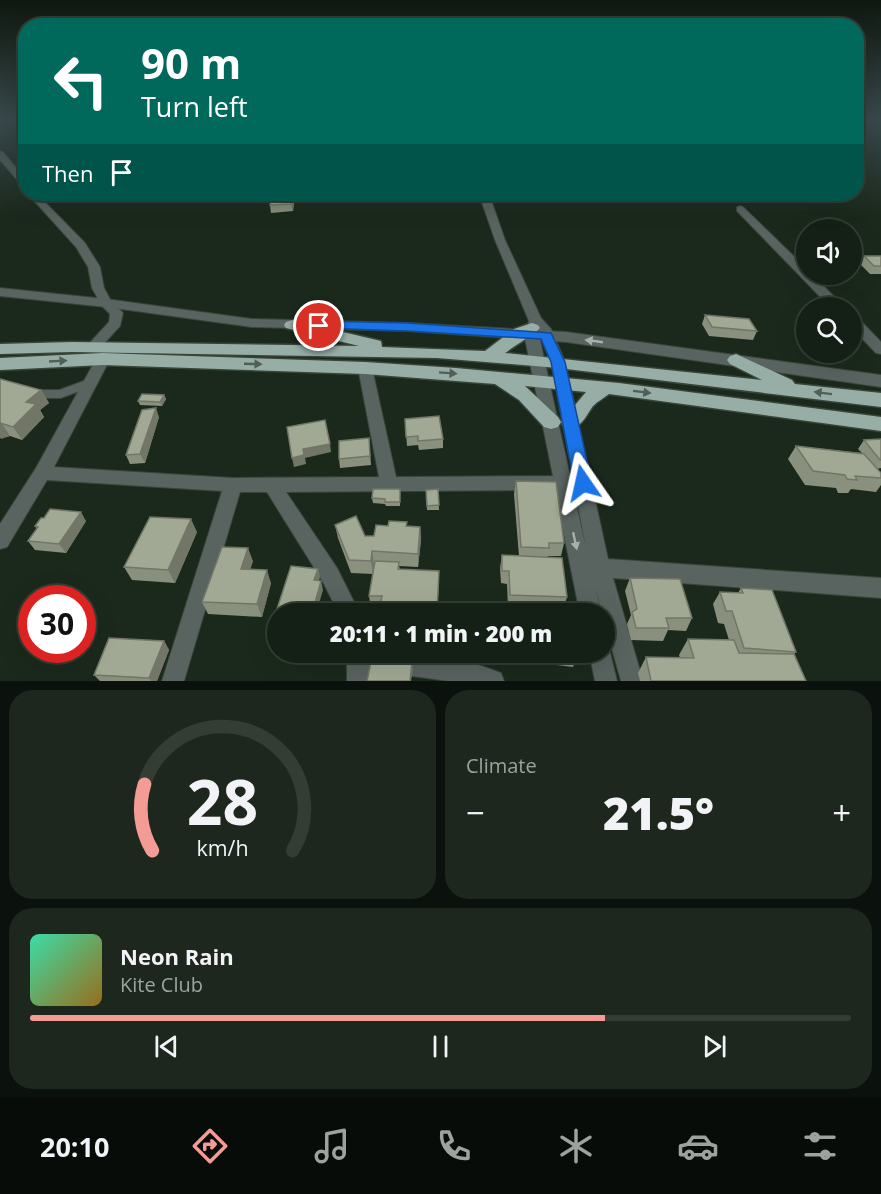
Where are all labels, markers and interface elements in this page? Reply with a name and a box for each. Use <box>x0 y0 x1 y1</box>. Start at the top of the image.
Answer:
text: 90 m <box>141 34 241 91</box>
icon: left <box>42 42 120 120</box>
text: Turn left <box>141 88 248 125</box>
icon: arrive <box>105 156 138 189</box>
text: Then <box>42 158 93 188</box>
map controls <box>796 219 862 363</box>
button: sound <box>796 219 862 285</box>
button: search <box>796 297 862 363</box>
pin <box>293 300 344 351</box>
icon: arrive <box>302 309 335 342</box>
one-way arrow <box>585 336 604 346</box>
one-way arrow <box>49 357 68 366</box>
one-way arrow <box>244 359 263 369</box>
one-way arrow <box>439 369 458 378</box>
one-way arrow <box>633 387 652 397</box>
one-way arrow <box>813 388 832 397</box>
position arrow <box>551 451 615 515</box>
one-way arrow <box>571 532 580 551</box>
speed limit sign: 30 <box>18 585 96 663</box>
text: 20:11 · 1 min · 200 m <box>330 618 552 648</box>
text: Climate <box>466 752 537 779</box>
text: 28 <box>187 758 258 843</box>
text: 21.5° <box>603 782 714 843</box>
text: − <box>466 790 485 835</box>
text: + <box>832 790 851 835</box>
text: km/h <box>196 834 249 863</box>
text: Neon Rain <box>120 941 234 971</box>
text: Kite Club <box>120 971 203 998</box>
icon: previous <box>150 1030 183 1063</box>
icon: pause <box>424 1030 457 1063</box>
icon: next <box>698 1030 731 1063</box>
icon: directions <box>189 1125 231 1167</box>
icon: music <box>311 1125 353 1167</box>
icon: phone <box>433 1125 475 1167</box>
icon: climate <box>555 1125 597 1167</box>
icon: car <box>677 1125 719 1167</box>
icon: filters <box>799 1125 841 1167</box>
text: 20:10 <box>40 1128 109 1165</box>

